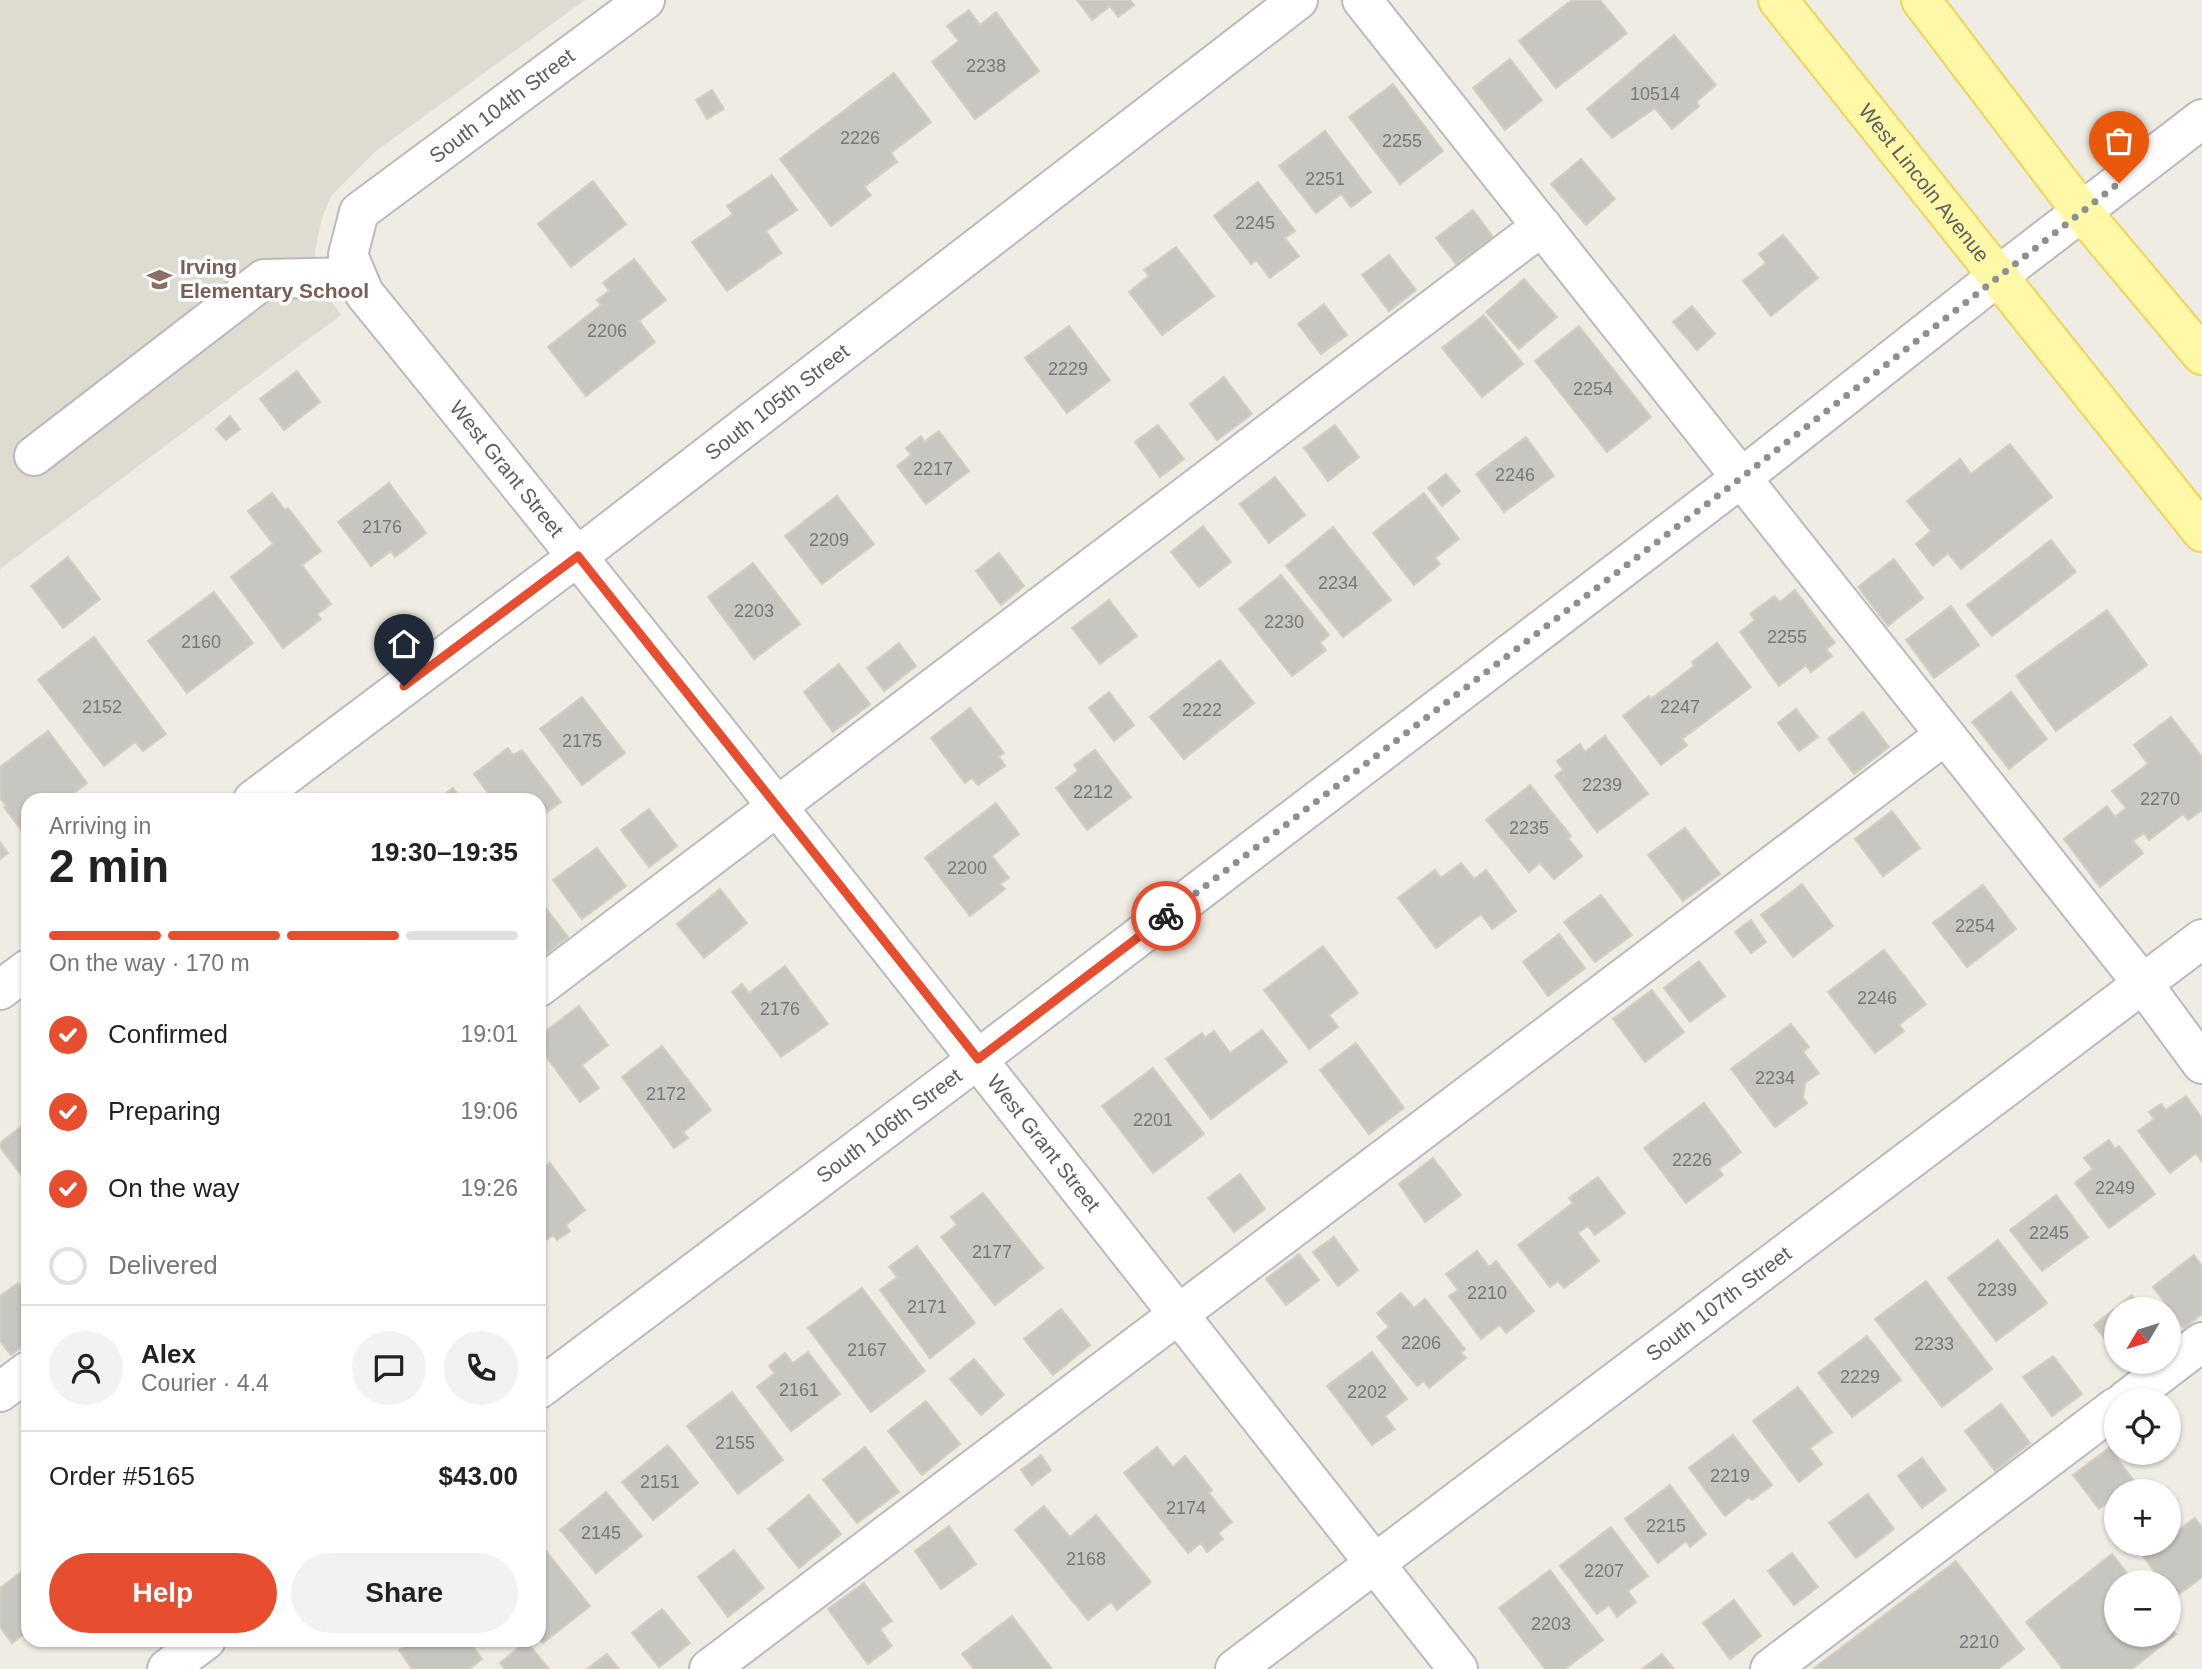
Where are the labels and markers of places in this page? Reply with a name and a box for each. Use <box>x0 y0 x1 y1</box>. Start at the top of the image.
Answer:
pin <box>2089 111 2149 183</box>
place label: Irving Elementary School <box>180 255 369 302</box>
school or university icon: Irving Elementary School <box>146 265 174 293</box>
pin <box>374 614 434 686</box>

